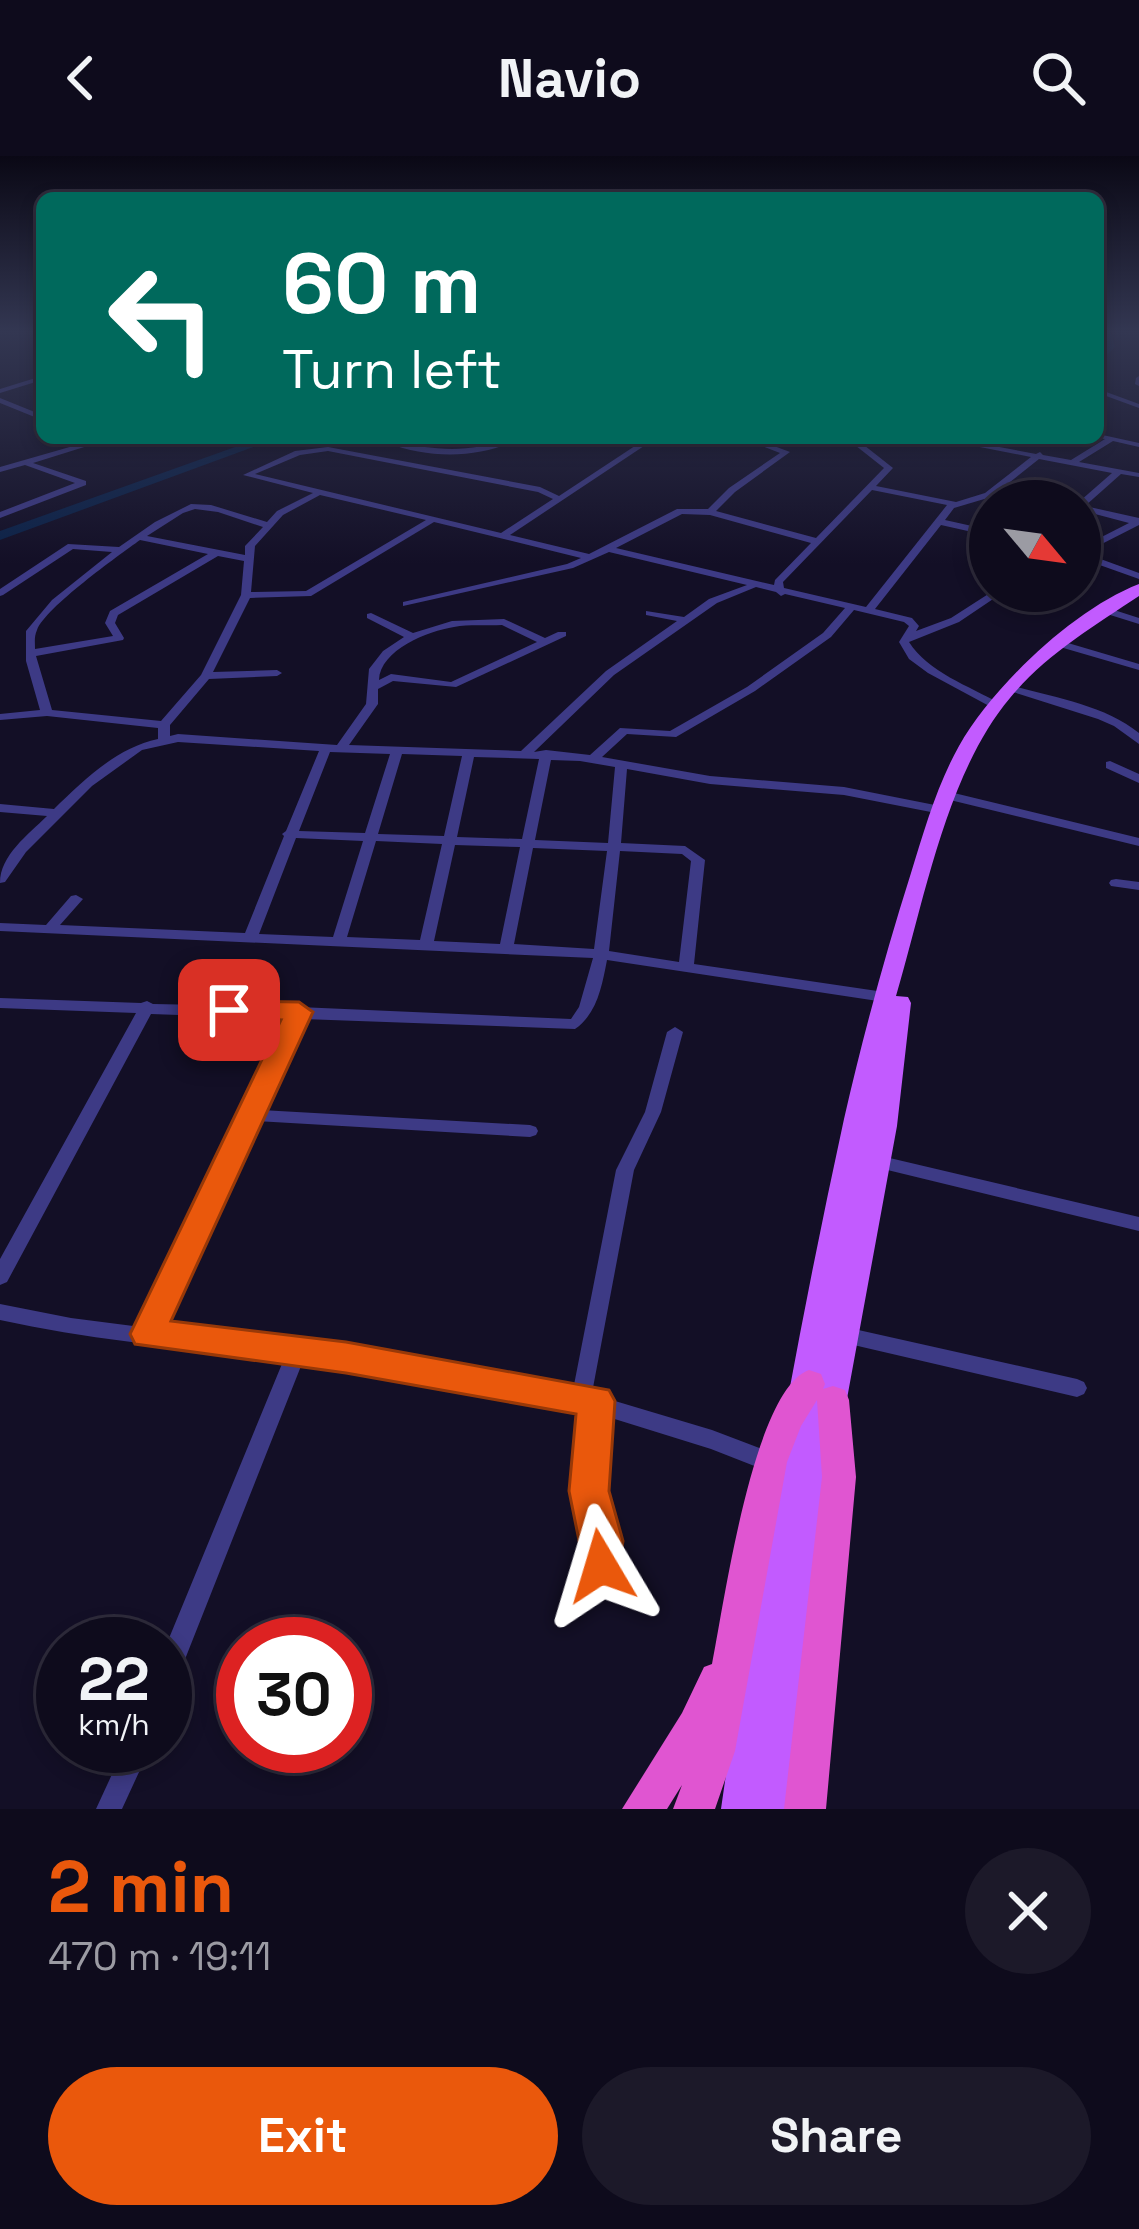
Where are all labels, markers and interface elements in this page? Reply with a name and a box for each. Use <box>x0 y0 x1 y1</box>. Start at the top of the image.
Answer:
text: Navio <box>498 44 641 113</box>
icon: back <box>48 45 114 111</box>
icon: search <box>1025 45 1091 111</box>
text: 60 m <box>282 230 481 338</box>
icon: left <box>84 240 240 396</box>
text: Turn left <box>282 335 502 404</box>
north arrow <box>969 480 1101 612</box>
map controls <box>969 480 1101 612</box>
pin <box>178 959 280 1061</box>
icon: arrive <box>196 977 262 1043</box>
position arrow <box>538 1503 664 1629</box>
speed limit sign: 30 <box>216 1617 372 1773</box>
text: 22 <box>78 1641 150 1718</box>
text: km/h <box>78 1705 150 1744</box>
text: 2 min <box>48 1841 234 1933</box>
button: close <box>965 1848 1091 1974</box>
text: 470 m · 19:11 <box>48 1932 271 1981</box>
button: Exit <box>48 2067 558 2205</box>
button: Share <box>582 2067 1091 2205</box>

